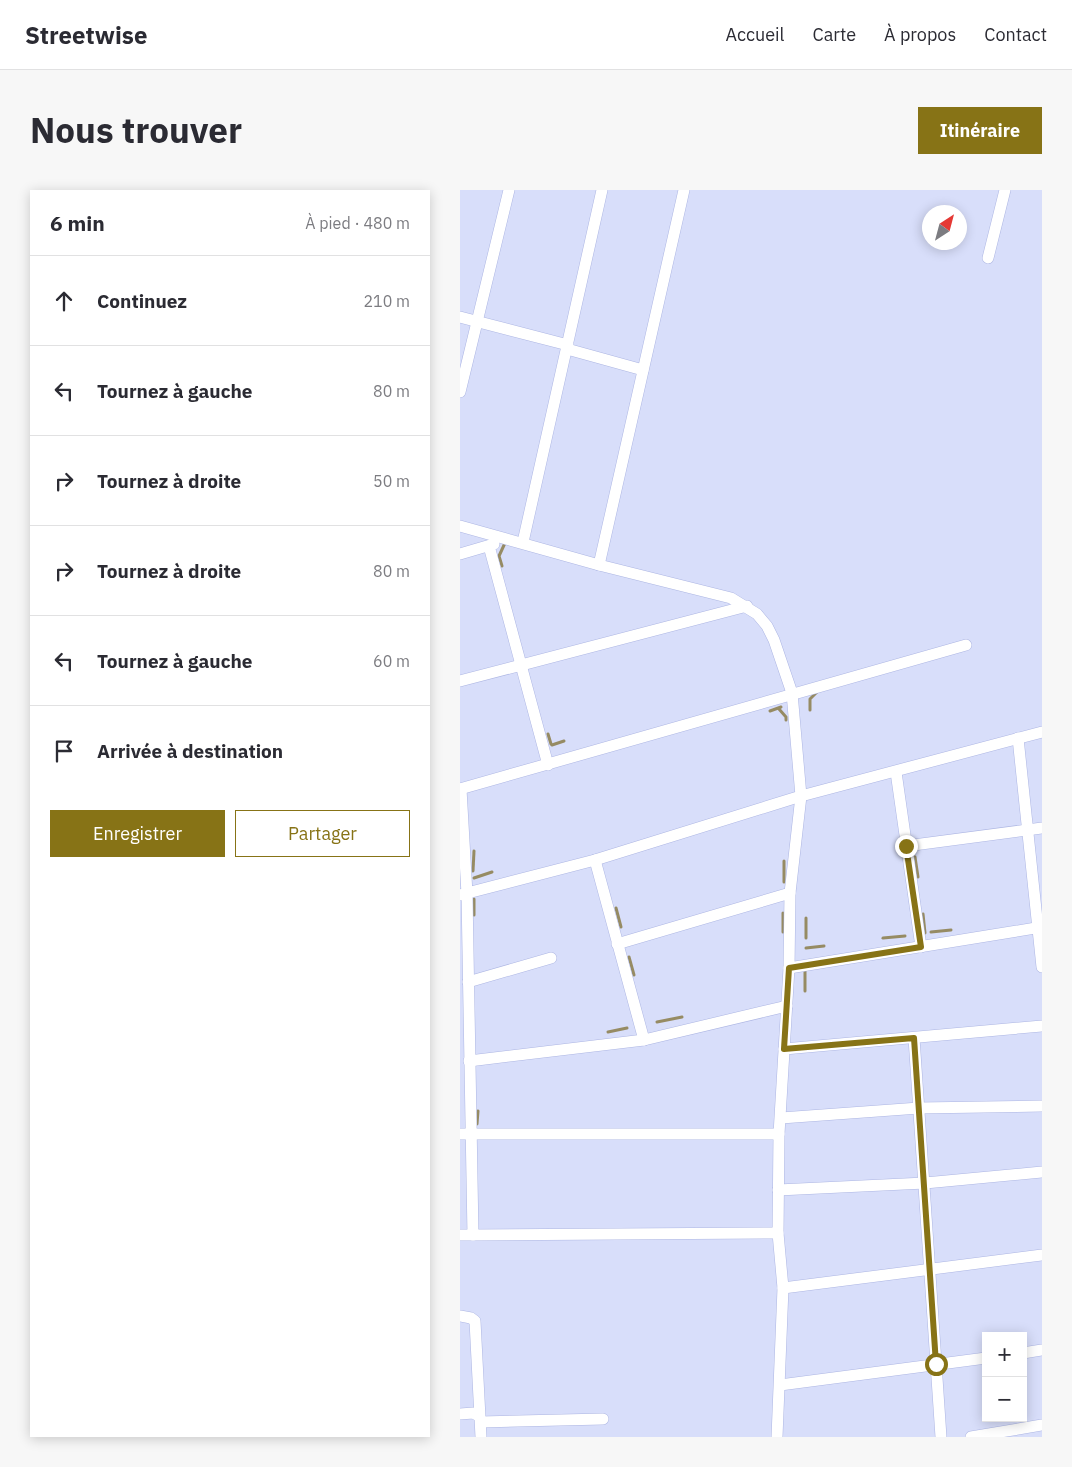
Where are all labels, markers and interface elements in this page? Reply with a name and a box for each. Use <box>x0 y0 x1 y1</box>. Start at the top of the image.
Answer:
text: Streetwise <box>25 19 147 51</box>
text: Accueil <box>725 23 784 46</box>
text: Carte <box>812 23 856 46</box>
text: À propos <box>884 23 956 46</box>
text: Contact <box>984 23 1047 46</box>
text: Nous trouver <box>30 107 242 153</box>
button: Itinéraire <box>918 107 1042 154</box>
north arrow <box>922 205 967 250</box>
text: 6 min <box>50 209 105 237</box>
text: À pied · 480 m <box>305 213 410 233</box>
icon: ahead <box>50 287 78 315</box>
text: Continuez <box>97 289 187 313</box>
text: 210 m <box>363 291 410 311</box>
icon: left <box>50 377 78 405</box>
text: Tournez à gauche <box>97 379 253 403</box>
text: 80 m <box>373 381 410 401</box>
icon: right <box>50 467 78 495</box>
text: Tournez à droite <box>97 469 241 493</box>
text: 50 m <box>373 471 410 491</box>
icon: right <box>50 557 78 585</box>
text: Tournez à droite <box>97 559 241 583</box>
text: 80 m <box>373 561 410 581</box>
icon: left <box>50 647 78 675</box>
text: Tournez à gauche <box>97 649 253 673</box>
text: 60 m <box>373 651 410 671</box>
icon: arrive <box>50 737 78 765</box>
text: Arrivée à destination <box>97 739 283 763</box>
button: Enregistrer <box>50 810 225 857</box>
button: Partager <box>235 810 410 857</box>
route end <box>895 835 918 858</box>
map controls <box>982 1332 1027 1422</box>
button: + <box>982 1332 1027 1377</box>
route start <box>925 1353 948 1376</box>
button: − <box>982 1377 1027 1422</box>

